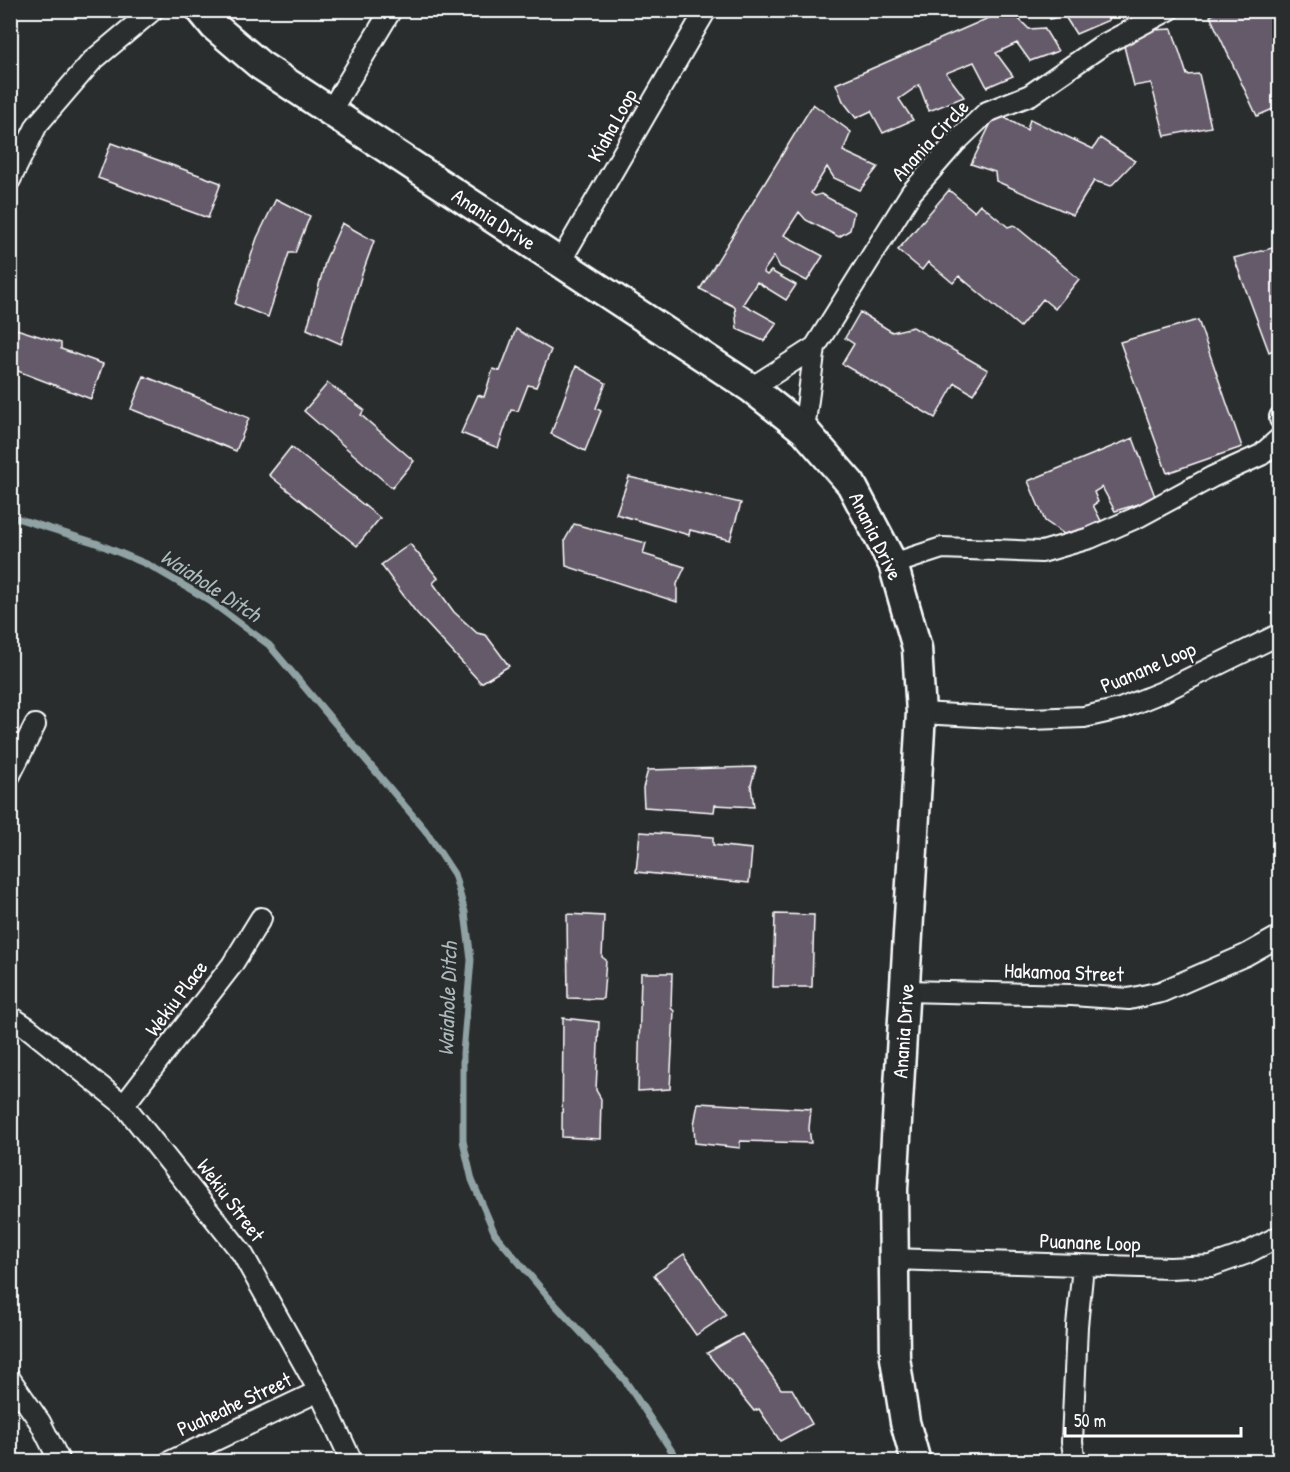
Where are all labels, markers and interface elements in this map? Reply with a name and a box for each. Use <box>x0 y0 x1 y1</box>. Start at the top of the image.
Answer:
street label: Kiaha Loop <box>580 83 644 167</box>
street label: Anania Circle <box>885 93 975 187</box>
street label: Anania Drive <box>446 181 542 257</box>
street label: Anania Drive <box>842 487 910 585</box>
water label: Waiahole Ditch <box>155 541 269 630</box>
street label: Puanane Loop <box>1096 634 1200 700</box>
water label: Waiahole Ditch <box>430 940 464 1057</box>
street label: Wekiu Place <box>138 954 214 1042</box>
street label: Hakamoa Street <box>1004 955 1125 989</box>
street label: Anania Drive <box>885 983 921 1079</box>
street label: Wekiu Street <box>190 1153 272 1248</box>
street label: Puanane Loop <box>1039 1226 1141 1258</box>
street label: Puaheahe Street <box>172 1365 297 1443</box>
scale bar <box>1065 1400 1240 1438</box>
text: 50 m <box>1074 1408 1106 1433</box>

